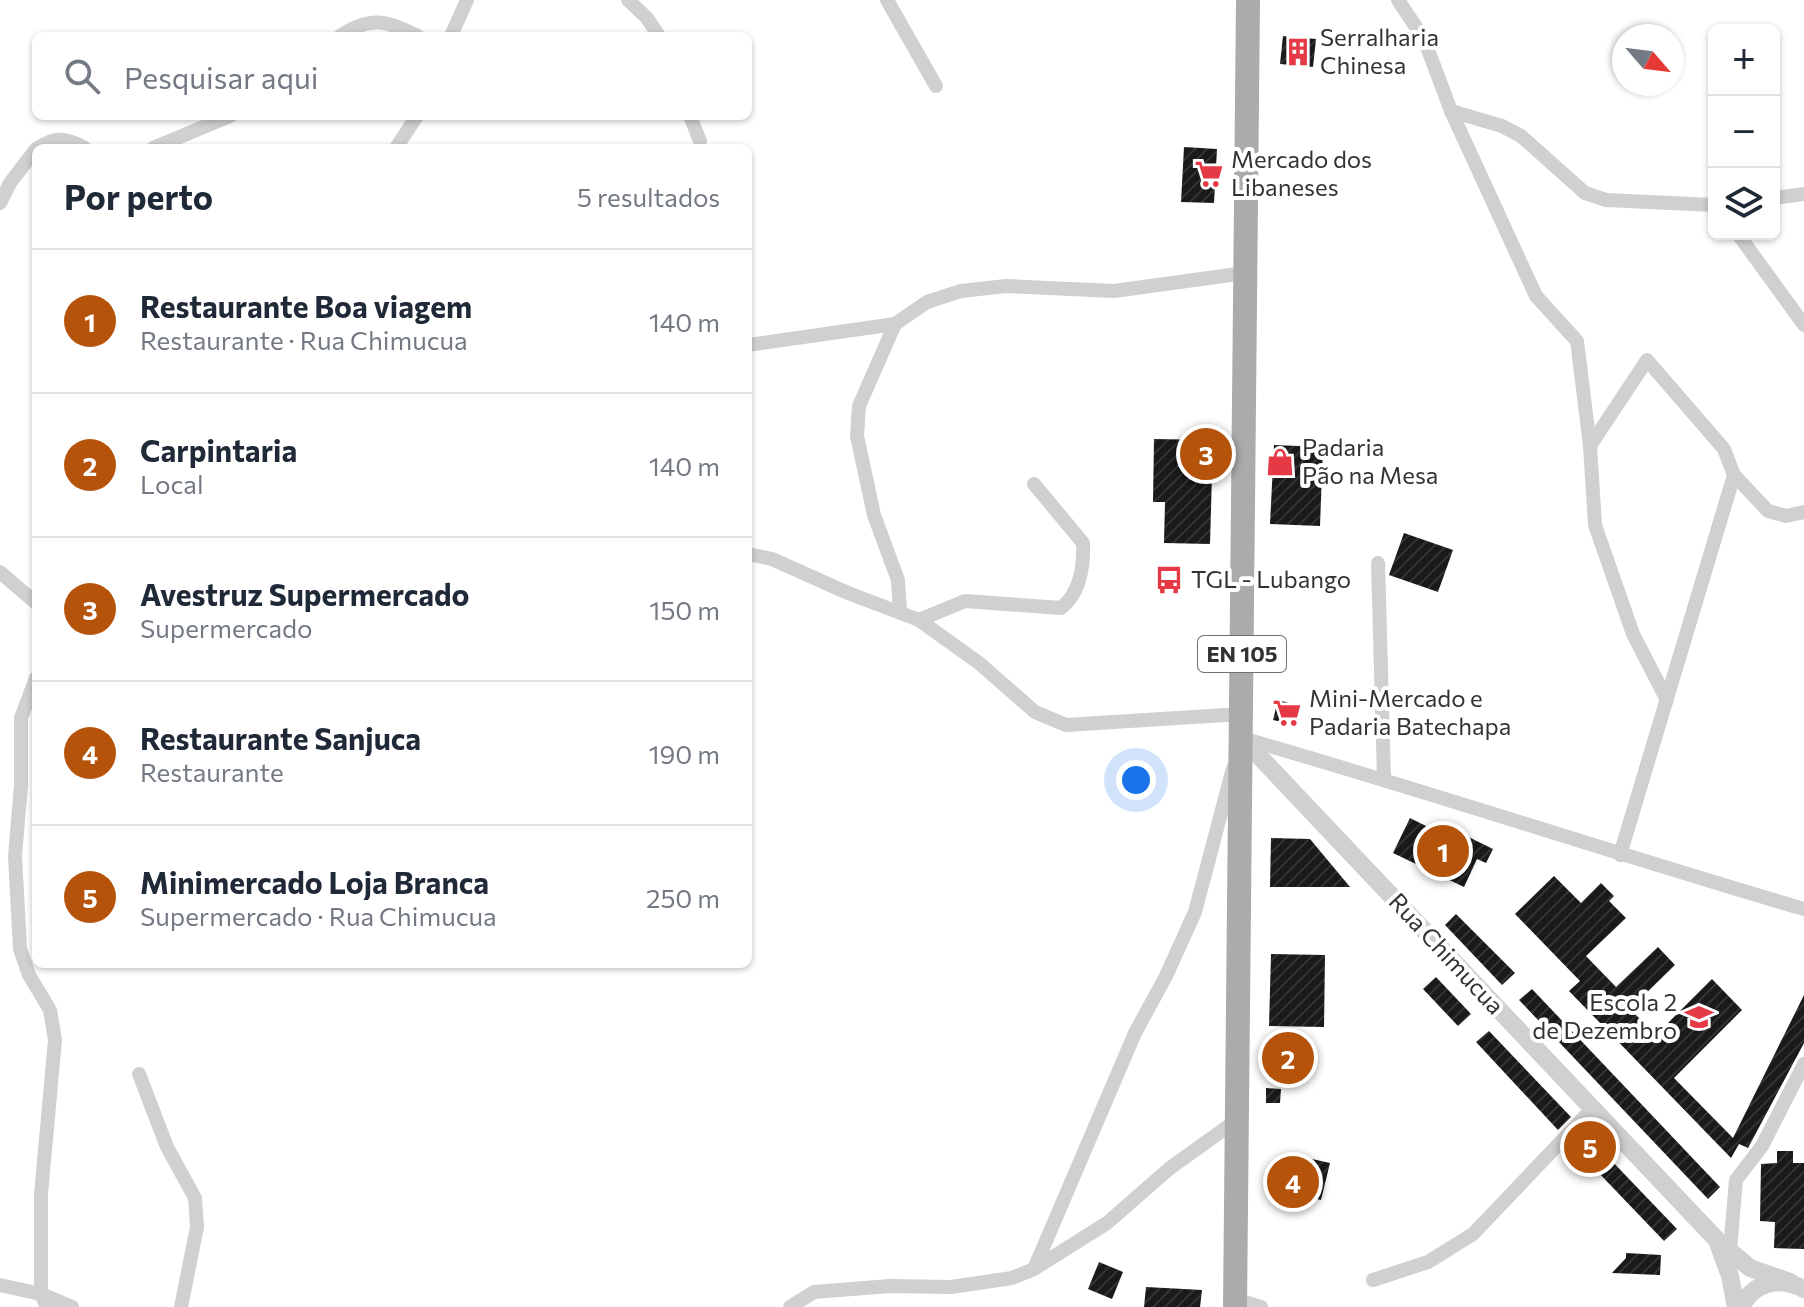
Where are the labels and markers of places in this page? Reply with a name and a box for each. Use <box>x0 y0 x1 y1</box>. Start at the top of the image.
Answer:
place label: Serralharia Chinesa <box>1320 22 1439 79</box>
building icon: Serralharia Chinesa <box>1283 37 1313 67</box>
place label: Mercado dos Libaneses <box>1231 144 1372 201</box>
supermarket icon: Mercado dos Libaneses <box>1194 159 1224 189</box>
pin: 3 <box>1180 424 1232 484</box>
place label: Padaria Pão na Mesa <box>1302 432 1438 489</box>
shop icon: Padaria Pão na Mesa <box>1265 447 1295 477</box>
place label: TGL - Lubango <box>1191 564 1351 593</box>
bus stop icon: TGL - Lubango <box>1154 565 1184 595</box>
place label: Mini-Mercado e Padaria Batechapa <box>1309 683 1511 740</box>
supermarket icon: Mini-Mercado e Padaria Batechapa <box>1272 698 1302 728</box>
pin: 1 <box>1417 821 1469 881</box>
place label: Escola 2 de Dezembro <box>1532 987 1677 1044</box>
school or university icon: Escola 2 de Dezembro <box>1684 1002 1714 1032</box>
pin: 2 <box>1262 1028 1314 1088</box>
pin: 5 <box>1564 1117 1616 1177</box>
pin: 4 <box>1267 1152 1319 1212</box>

